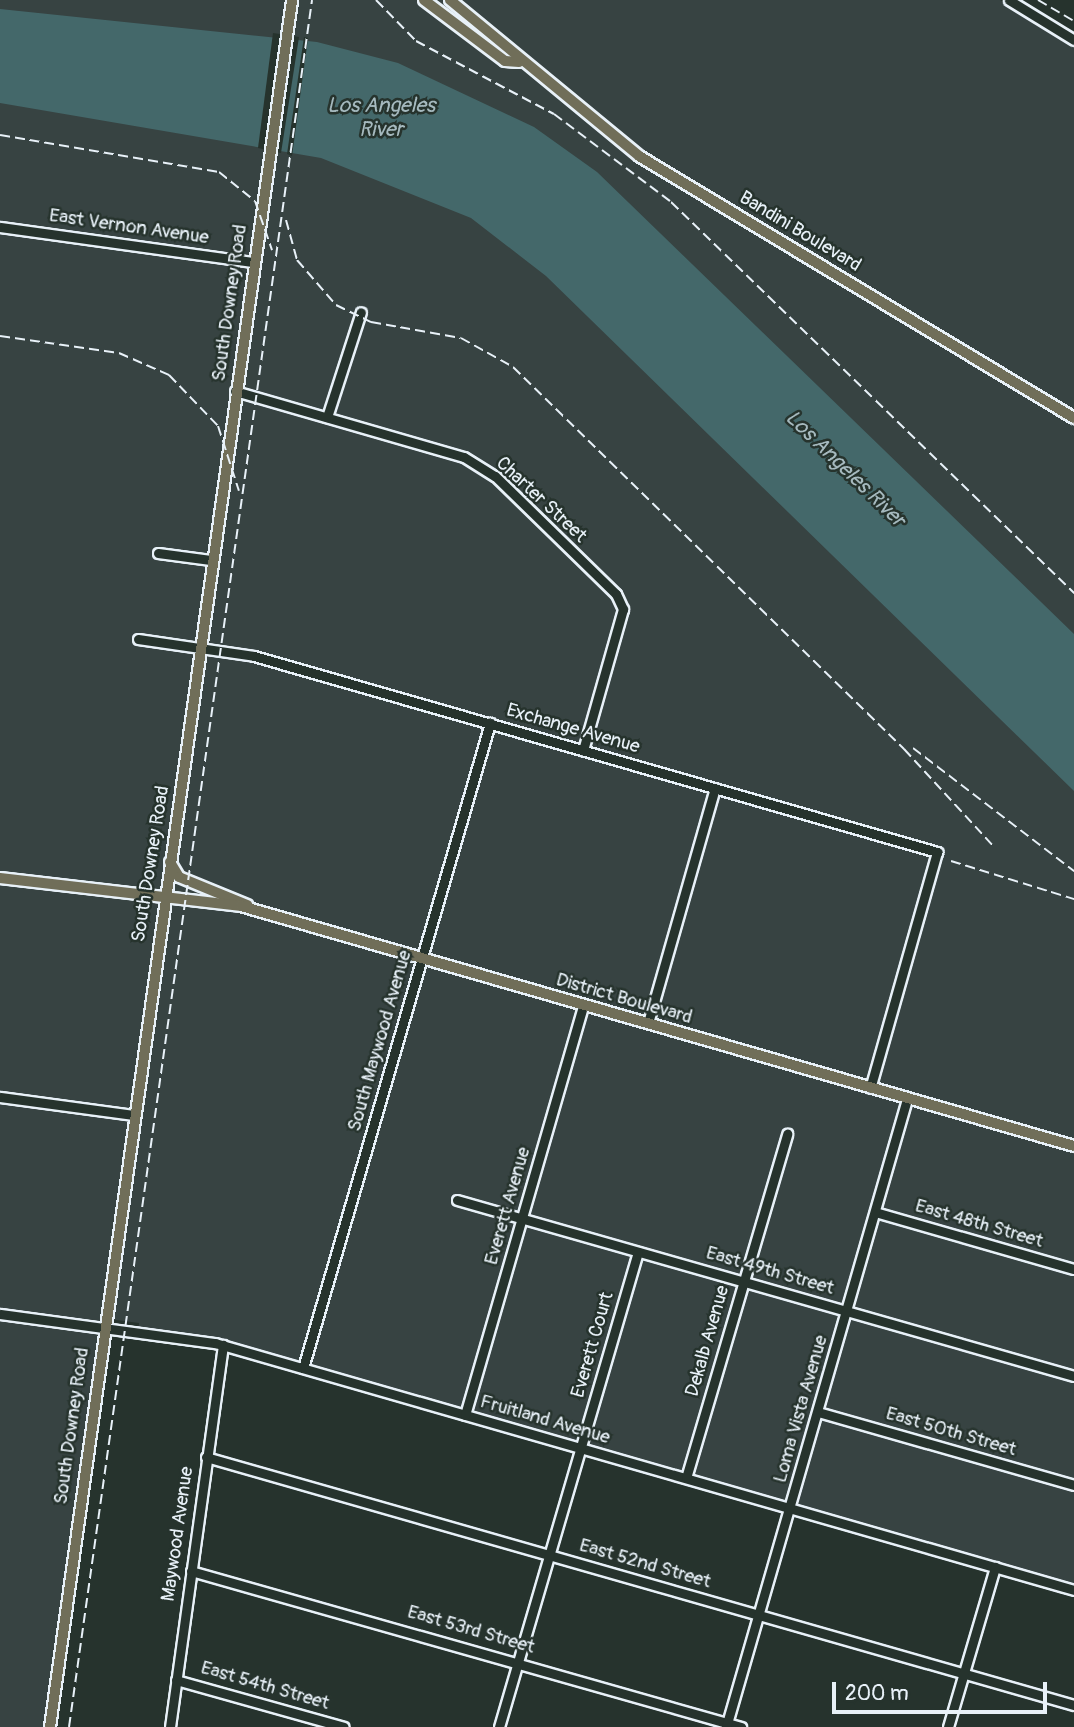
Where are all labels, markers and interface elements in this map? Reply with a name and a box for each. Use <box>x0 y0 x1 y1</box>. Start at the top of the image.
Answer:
water label: Los Angeles River <box>327 93 435 143</box>
street label: Bandini Boulevard <box>735 187 865 277</box>
street label: East Vernon Avenue <box>48 205 210 249</box>
street label: South Downey Road <box>208 223 252 383</box>
water label: Los Angeles River <box>780 406 910 532</box>
street label: Charter Street <box>491 452 591 548</box>
street label: Exchange Avenue <box>504 699 642 759</box>
street label: South Downey Road <box>127 784 175 944</box>
street label: South Maywood Avenue <box>343 948 417 1134</box>
street label: District Boulevard <box>553 969 695 1029</box>
street label: Everett Avenue <box>480 1145 536 1267</box>
street label: East 48th Street <box>913 1195 1045 1253</box>
street label: East 49th Street <box>703 1242 837 1300</box>
street label: Dekalb Avenue <box>681 1283 735 1399</box>
street label: Everett Court <box>567 1290 619 1400</box>
street label: Loma Vista Avenue <box>769 1333 833 1485</box>
street label: South Downey Road <box>50 1346 94 1506</box>
street label: Fruitland Avenue <box>477 1391 613 1449</box>
street label: East 50th Street <box>883 1403 1019 1461</box>
street label: Maywood Avenue <box>157 1465 199 1603</box>
street label: East 52nd Street <box>577 1534 713 1594</box>
street label: East 53rd Street <box>405 1601 537 1659</box>
street label: East 54th Street <box>198 1657 332 1715</box>
scale bar <box>836 1668 1051 1712</box>
text: 200 m <box>845 1680 909 1707</box>

